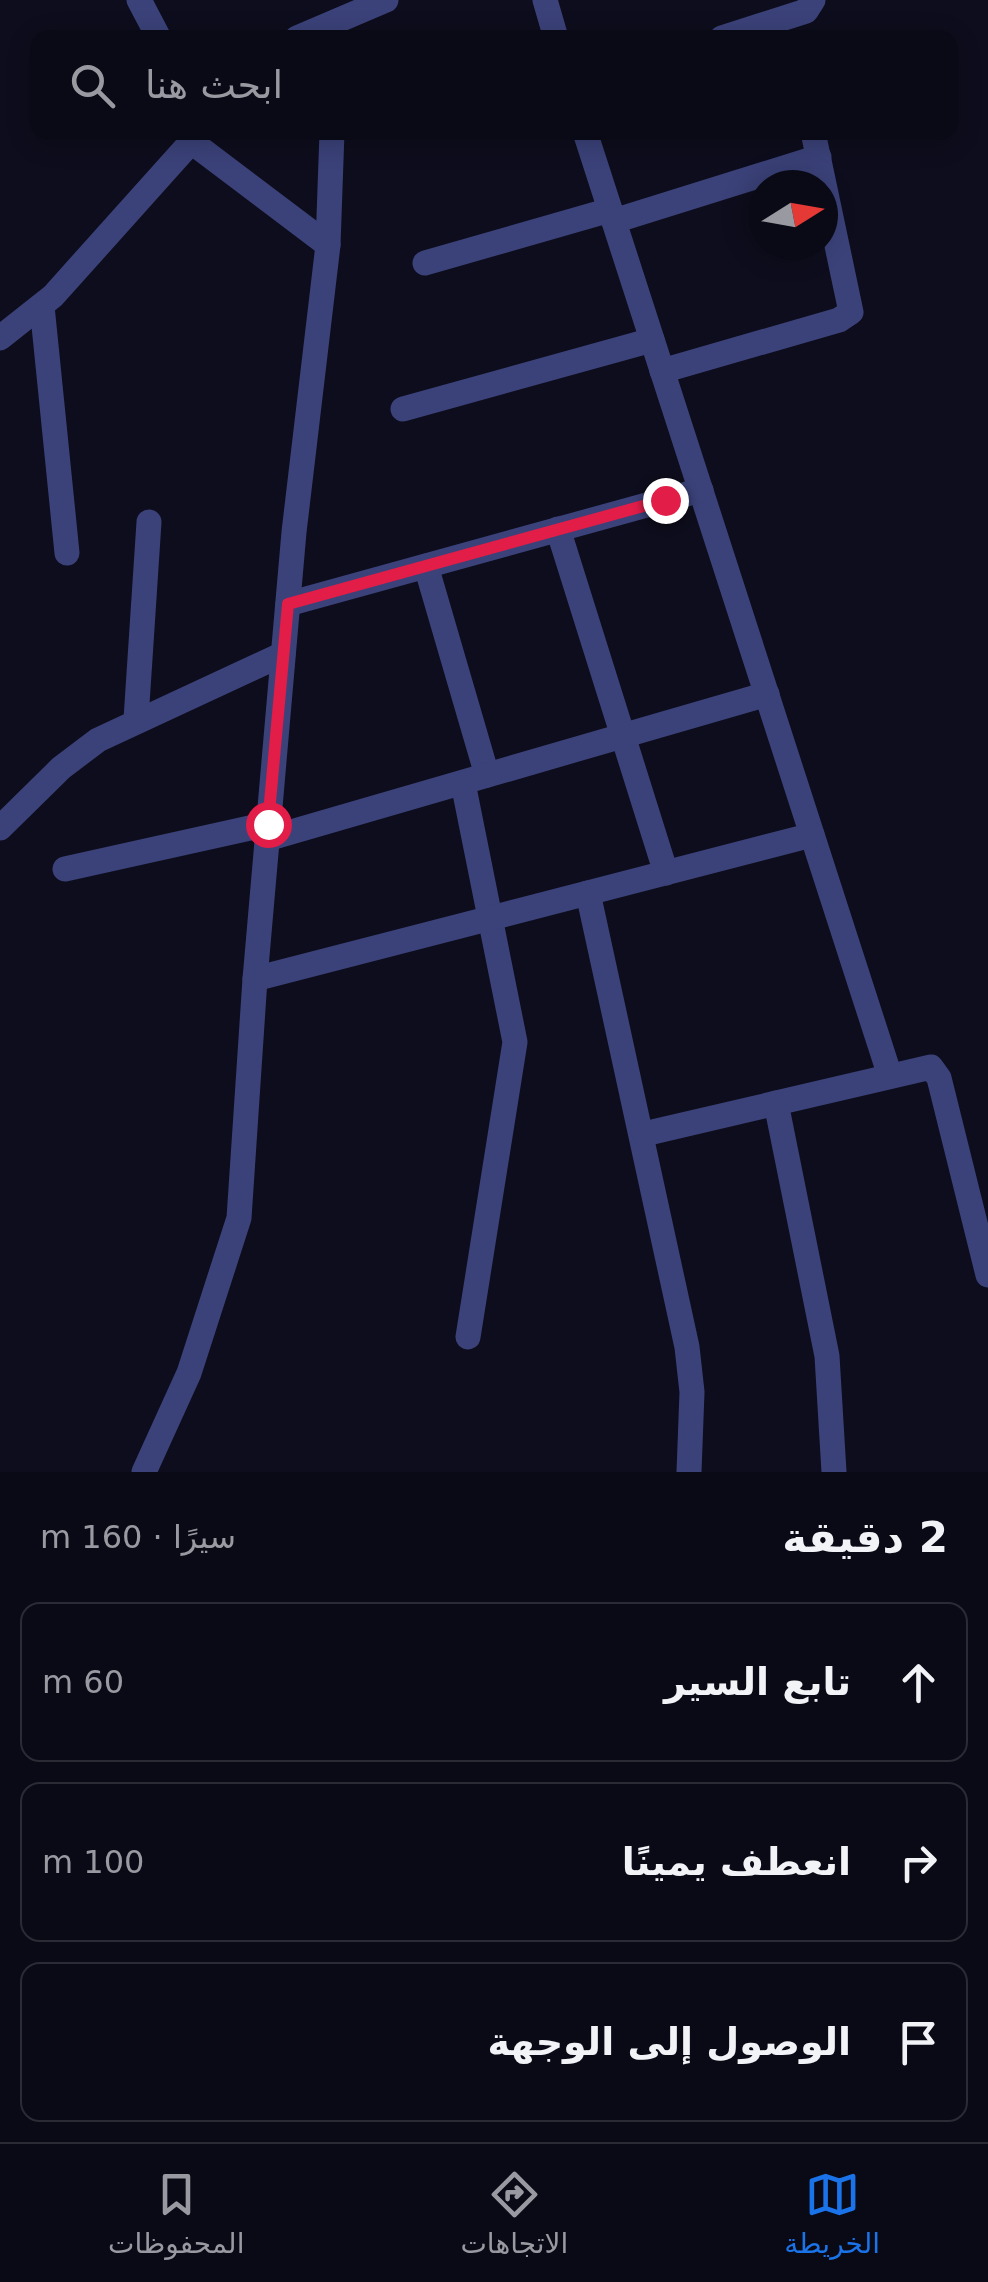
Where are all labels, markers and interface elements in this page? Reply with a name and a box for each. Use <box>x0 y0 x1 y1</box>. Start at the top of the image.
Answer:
search box <box>30 30 958 140</box>
icon: search <box>65 58 120 113</box>
text: ابحث هنا <box>145 63 283 107</box>
north arrow <box>748 170 838 260</box>
route end <box>643 478 689 524</box>
route start <box>246 802 292 848</box>
text: 2 دقيقة <box>782 1513 948 1562</box>
text: سيرًا · 160 m <box>40 1518 236 1556</box>
icon: ahead <box>891 1655 946 1710</box>
text: تابع السير <box>664 1660 851 1704</box>
text: 60 m <box>42 1663 124 1701</box>
icon: right <box>891 1835 946 1890</box>
text: انعطف يمينًا <box>622 1840 851 1884</box>
text: 100 m <box>42 1843 144 1881</box>
icon: arrive <box>891 2015 946 2070</box>
text: الوصول إلى الوجهة <box>488 2020 851 2064</box>
tab: المحفوظات <box>108 2167 244 2260</box>
tab: الاتجاهات <box>460 2167 568 2260</box>
tab: الخريطة <box>784 2167 880 2260</box>

